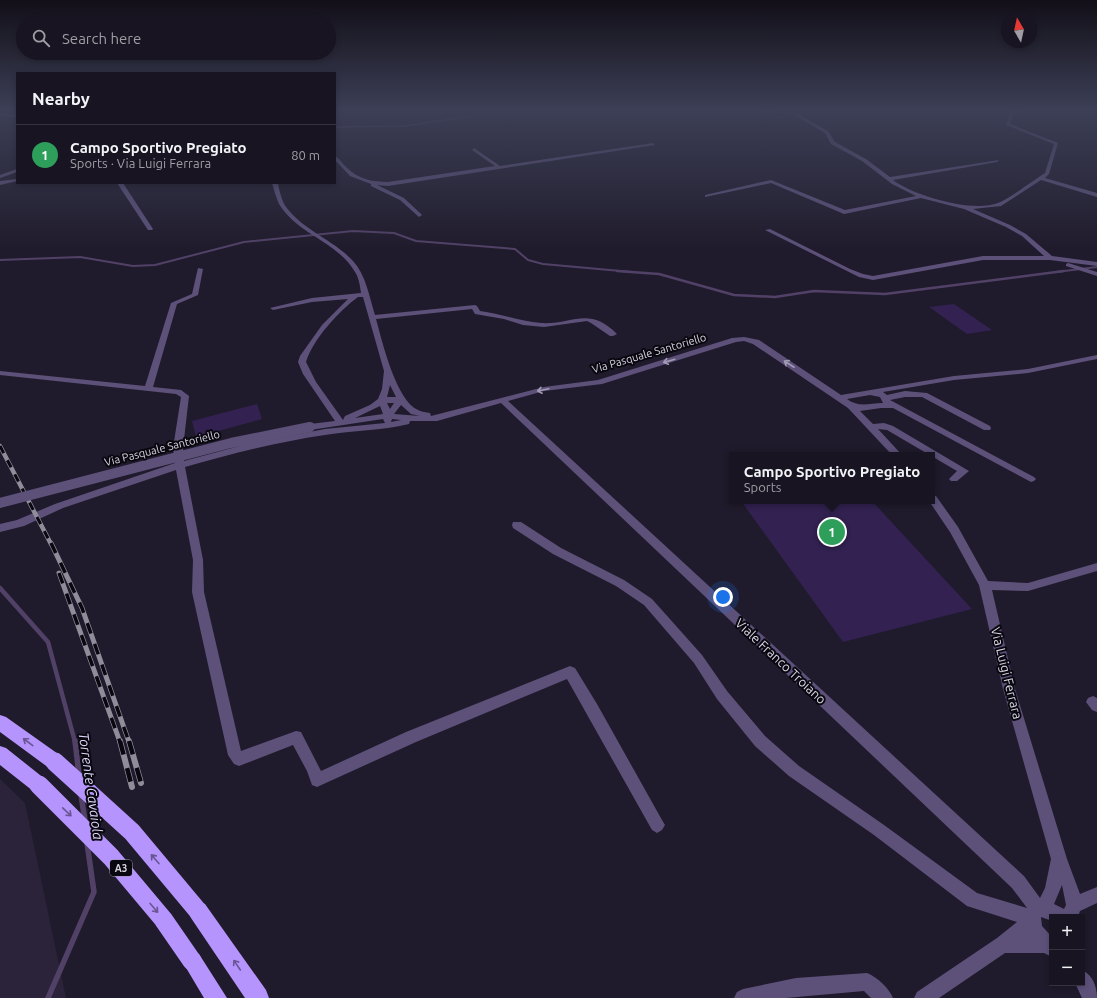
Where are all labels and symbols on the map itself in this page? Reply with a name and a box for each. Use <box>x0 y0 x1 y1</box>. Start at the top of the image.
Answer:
north arrow <box>1001 12 1037 48</box>
street label: Via Pasquale Santoriello <box>590 331 708 375</box>
one-way arrow <box>663 358 676 365</box>
one-way arrow <box>783 359 795 367</box>
one-way arrow <box>537 386 550 394</box>
street label: Via Pasquale Santoriello <box>103 428 221 468</box>
pin: 1 <box>819 517 845 547</box>
your location <box>713 587 733 607</box>
street label: Viale Franco Troiano <box>733 615 829 707</box>
street label: Via Luigi Ferrara <box>989 625 1025 721</box>
water label: Torrente Cavaiola <box>76 731 107 841</box>
one-way arrow <box>23 738 34 746</box>
one-way arrow <box>62 807 72 817</box>
one-way arrow <box>151 854 160 865</box>
road number: A3 <box>110 860 132 876</box>
one-way arrow <box>149 903 158 914</box>
one-way arrow <box>233 960 241 971</box>

